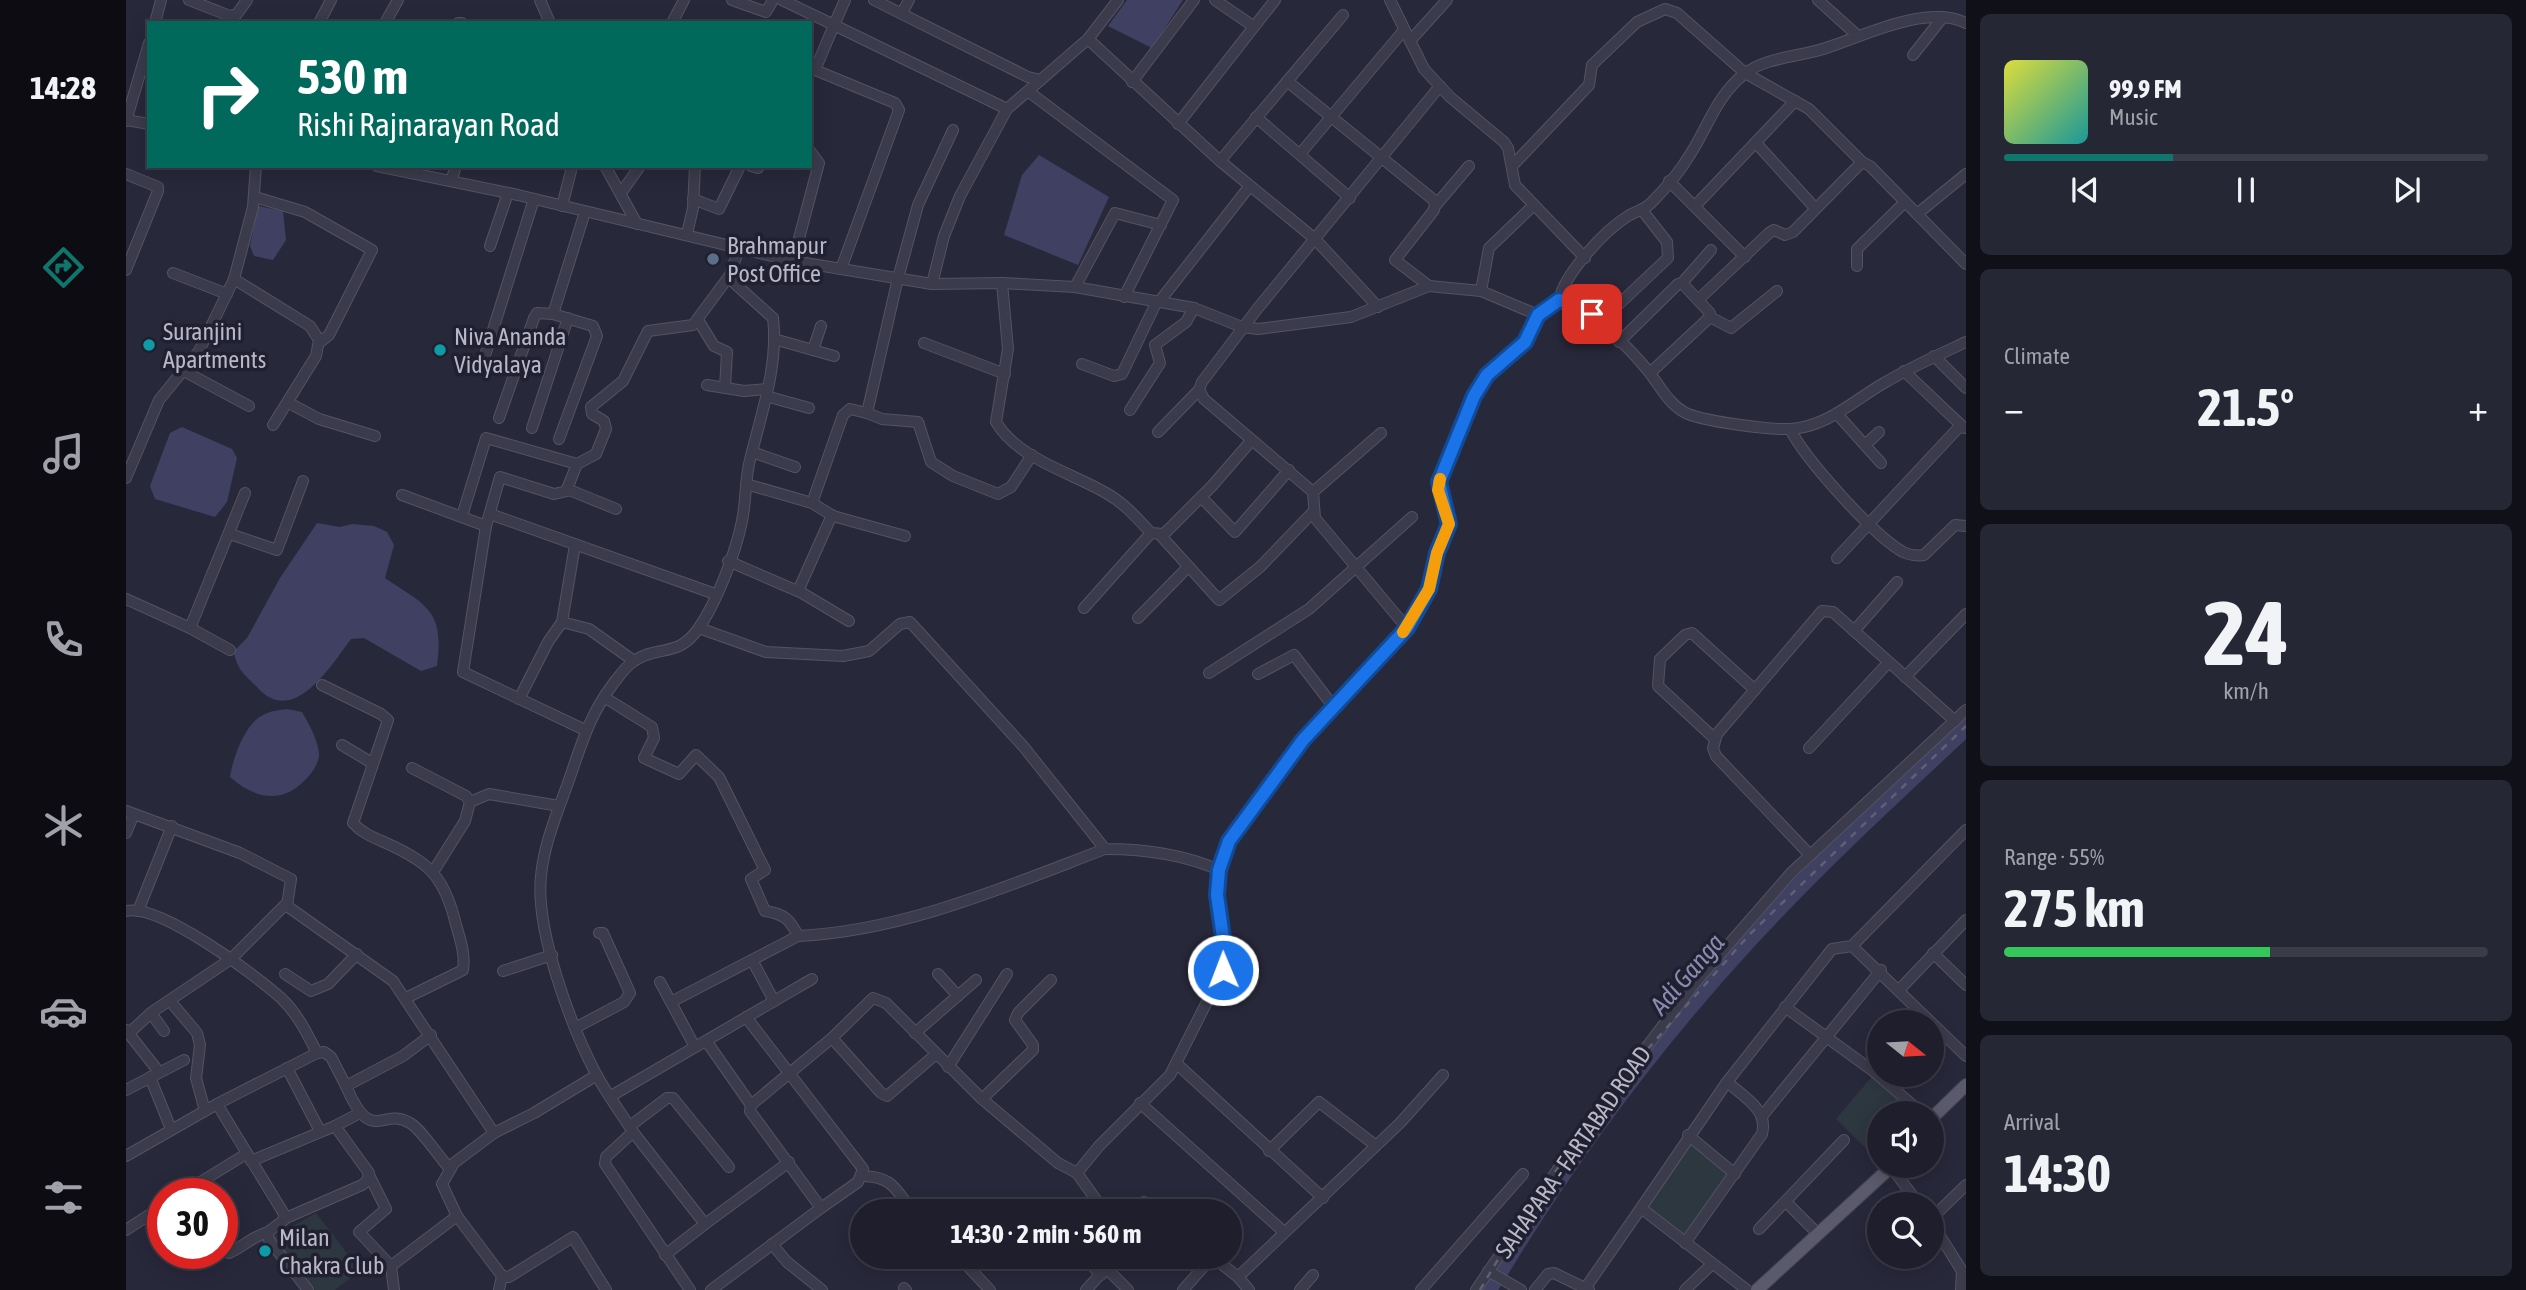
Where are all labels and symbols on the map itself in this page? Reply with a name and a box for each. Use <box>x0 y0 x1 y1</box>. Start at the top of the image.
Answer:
place label: Brahmapur Post Office <box>727 232 827 287</box>
marker: Brahmapur Post Office <box>705 251 721 267</box>
pin <box>1562 284 1622 344</box>
place label: Suranjini Apartments <box>163 318 266 373</box>
place label: Niva Ananda Vidyalaya <box>454 323 567 378</box>
marker: Suranjini Apartments <box>141 337 157 353</box>
marker: Niva Ananda Vidyalaya <box>432 342 448 358</box>
water label: Adi Ganga <box>1643 928 1730 1021</box>
position arrow <box>1186 933 1260 1007</box>
north arrow <box>1867 1010 1944 1087</box>
street label: SAHAPARA - FARTABAD ROAD <box>1490 1041 1656 1263</box>
speed limit sign: 30 <box>147 1178 238 1269</box>
place label: Milan Chakra Club <box>279 1224 384 1279</box>
marker: Milan Chakra Club <box>257 1243 273 1259</box>

